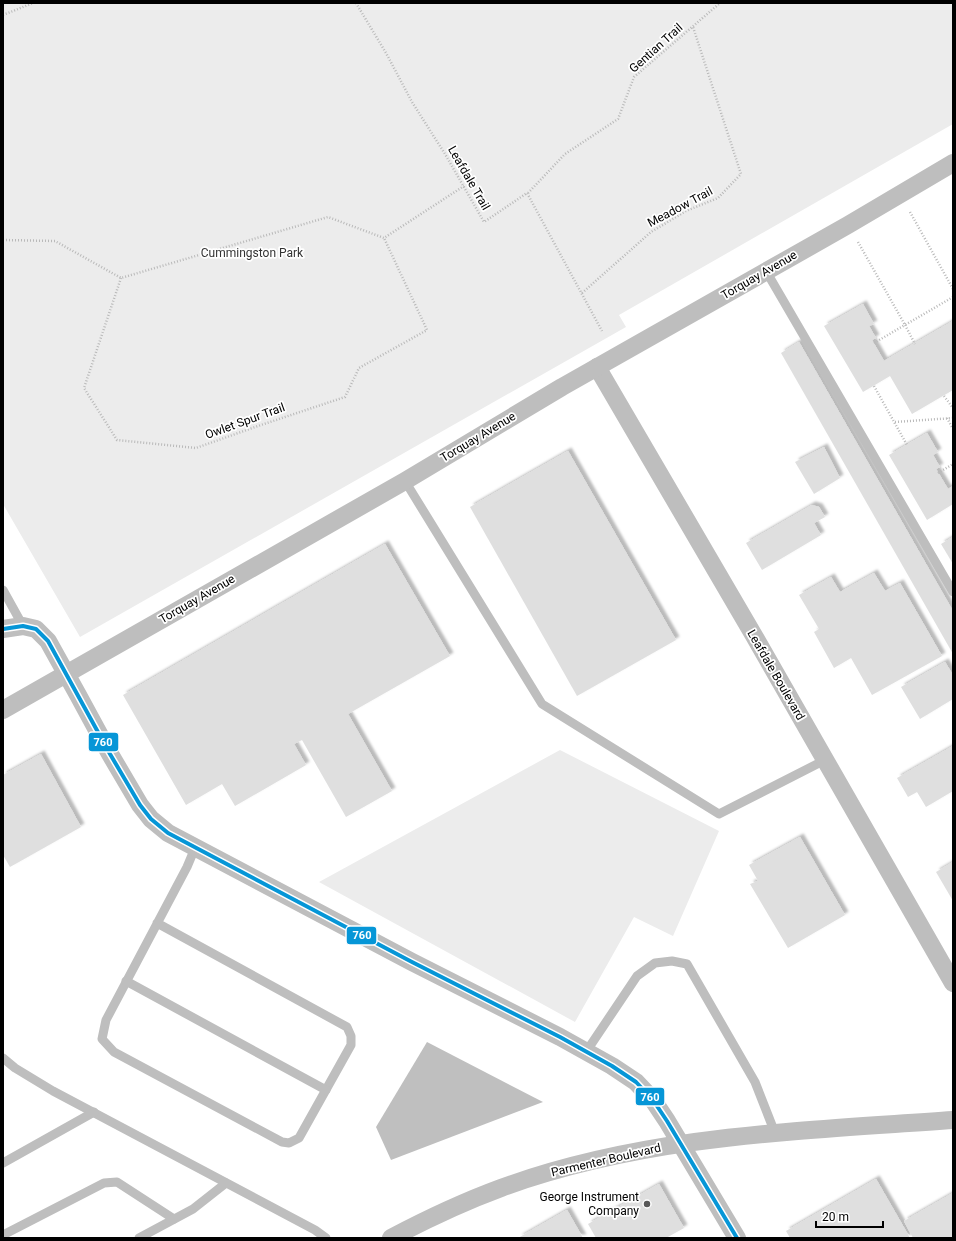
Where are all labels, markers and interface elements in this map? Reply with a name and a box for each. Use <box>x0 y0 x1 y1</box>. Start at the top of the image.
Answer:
street label: Gentian Trail <box>626 20 686 76</box>
street label: Leafdale Trail <box>445 143 493 213</box>
street label: Meadow Trail <box>645 184 715 230</box>
park label: Cummingston Park <box>201 246 304 260</box>
street label: Torquay Avenue <box>719 248 799 302</box>
street label: Owlet Spur Trail <box>203 400 287 442</box>
street label: Torquay Avenue <box>438 409 518 465</box>
street label: Torquay Avenue <box>157 572 237 626</box>
street label: Leafdale Boulevard <box>744 627 808 723</box>
line badge: 760 <box>88 732 119 752</box>
text: 760 <box>94 736 112 749</box>
line badge: 760 <box>346 926 377 945</box>
text: 760 <box>353 929 371 942</box>
line badge: 760 <box>635 1087 665 1106</box>
text: 760 <box>641 1091 659 1104</box>
street label: Parmenter Boulevard <box>550 1141 662 1179</box>
place label: George Instrument Company <box>539 1190 639 1218</box>
marker: George Instrument Company <box>642 1199 652 1209</box>
scale bar <box>816 1203 883 1229</box>
text: 20 m <box>822 1210 849 1224</box>

